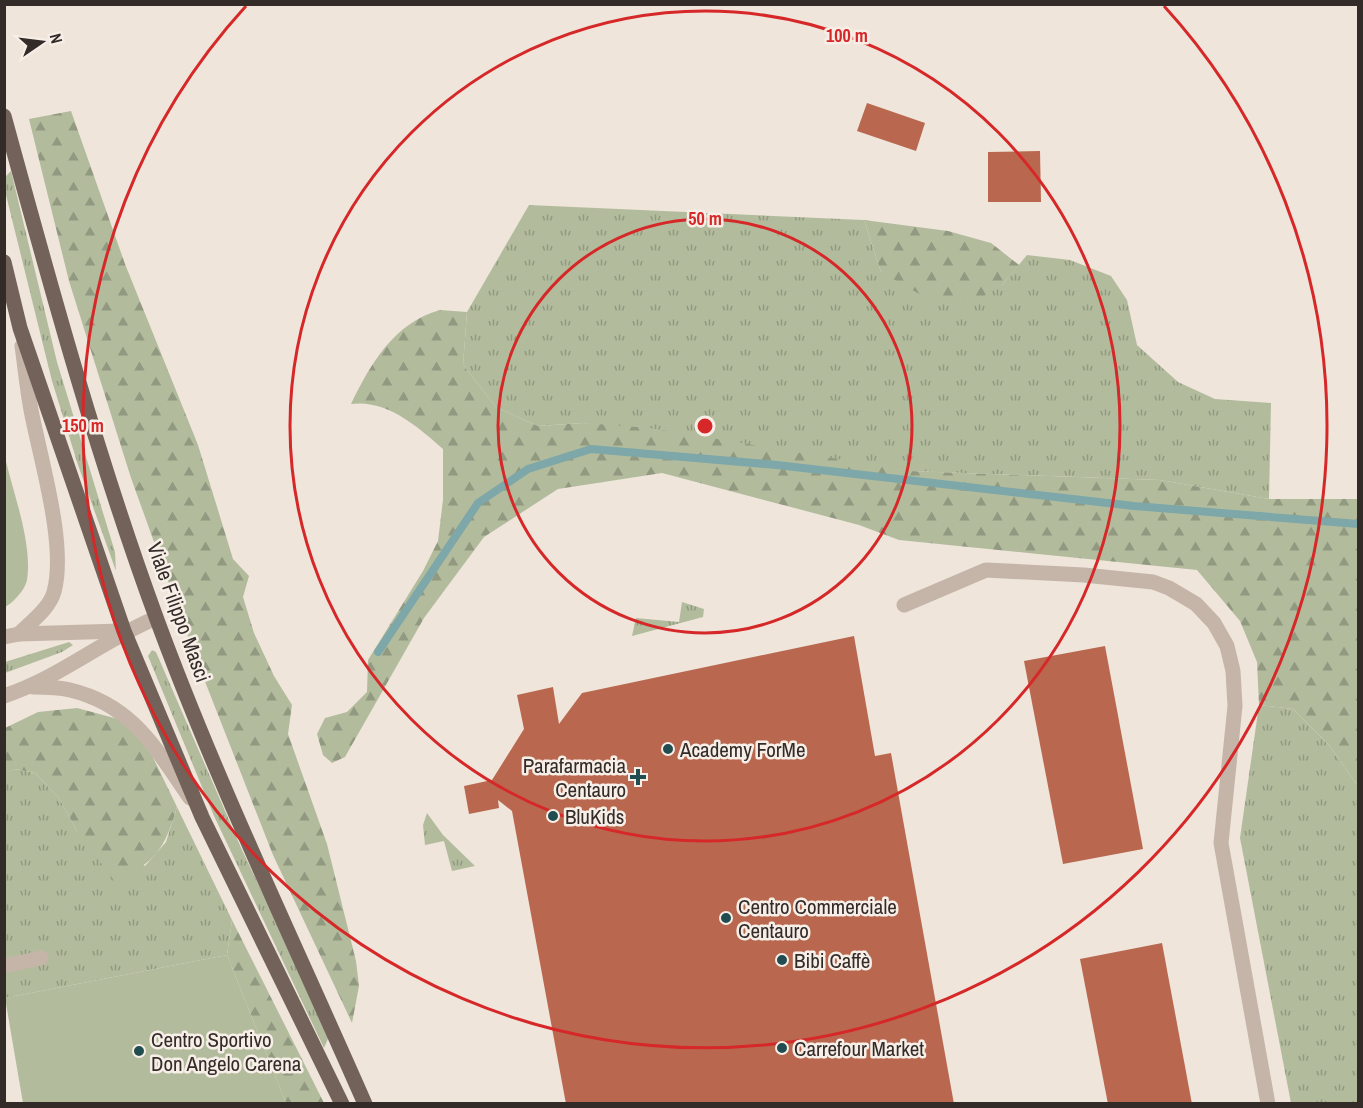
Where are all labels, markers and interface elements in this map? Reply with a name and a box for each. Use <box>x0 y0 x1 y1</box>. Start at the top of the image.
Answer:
north arrow <box>12 12 72 72</box>
text: 100 m <box>826 23 868 48</box>
text: N <box>45 31 68 46</box>
text: 50 m <box>688 206 722 231</box>
text: 150 m <box>62 413 104 438</box>
centre of rings <box>695 416 715 436</box>
street label: Viale Filippo Masci <box>140 538 218 686</box>
place label: Academy ForMe <box>679 735 805 764</box>
marker: Academy ForMe <box>661 742 675 756</box>
place label: Parafarmacia Centauro <box>523 751 626 804</box>
marker: Parafarmacia Centauro <box>631 770 645 784</box>
place label: BluKids <box>565 802 624 831</box>
marker: BluKids <box>546 809 560 823</box>
place label: Centro Commerciale Centauro <box>738 892 897 945</box>
marker: Centro Commerciale Centauro <box>719 911 733 925</box>
place label: Bibi Caffè <box>794 946 870 975</box>
marker: Bibi Caffè <box>775 953 789 967</box>
place label: Centro Sportivo Don Angelo Carena <box>151 1025 302 1078</box>
place label: Carrefour Market <box>794 1034 924 1063</box>
marker: Carrefour Market <box>775 1041 789 1055</box>
marker: Centro Sportivo Don Angelo Carena <box>132 1044 146 1058</box>

